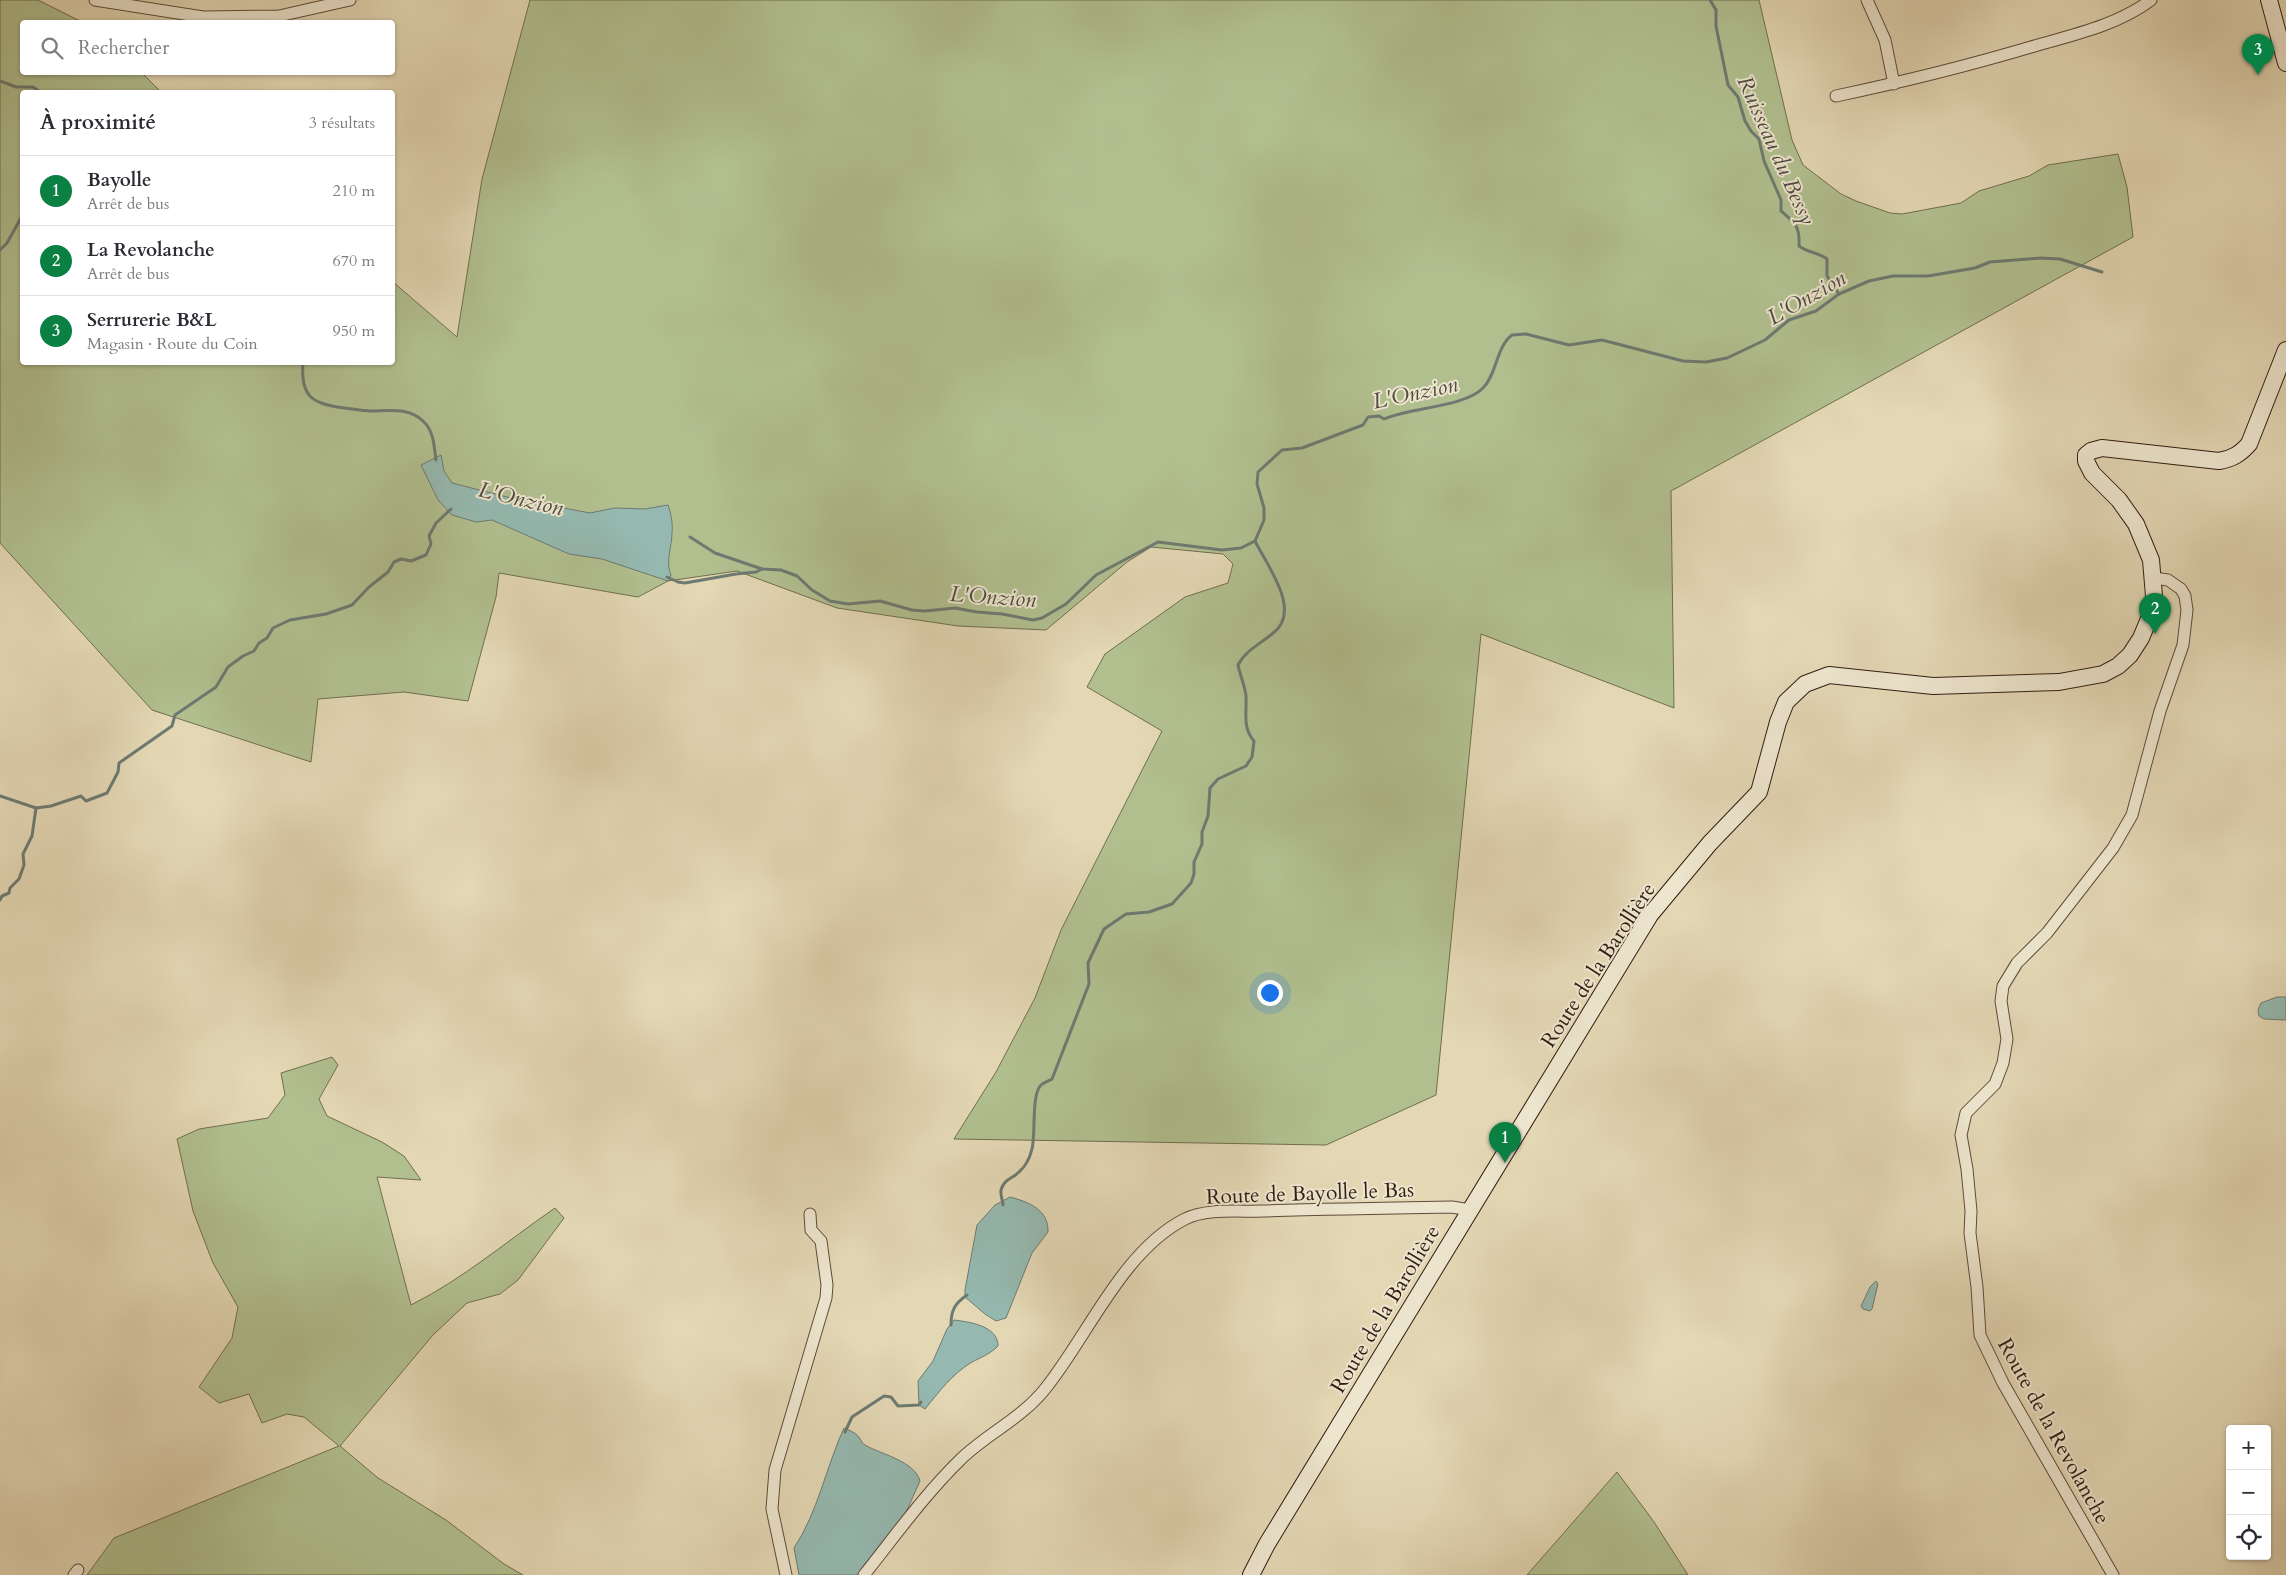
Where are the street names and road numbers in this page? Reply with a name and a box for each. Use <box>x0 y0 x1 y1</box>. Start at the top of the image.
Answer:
street label: Route de la Barollière <box>1534 877 1663 1053</box>
street label: Route de Bayolle le Bas <box>1206 1175 1415 1212</box>
street label: Route de la Barollière <box>1324 1220 1447 1399</box>
street label: Route de la Revolanche <box>1990 1333 2117 1530</box>

